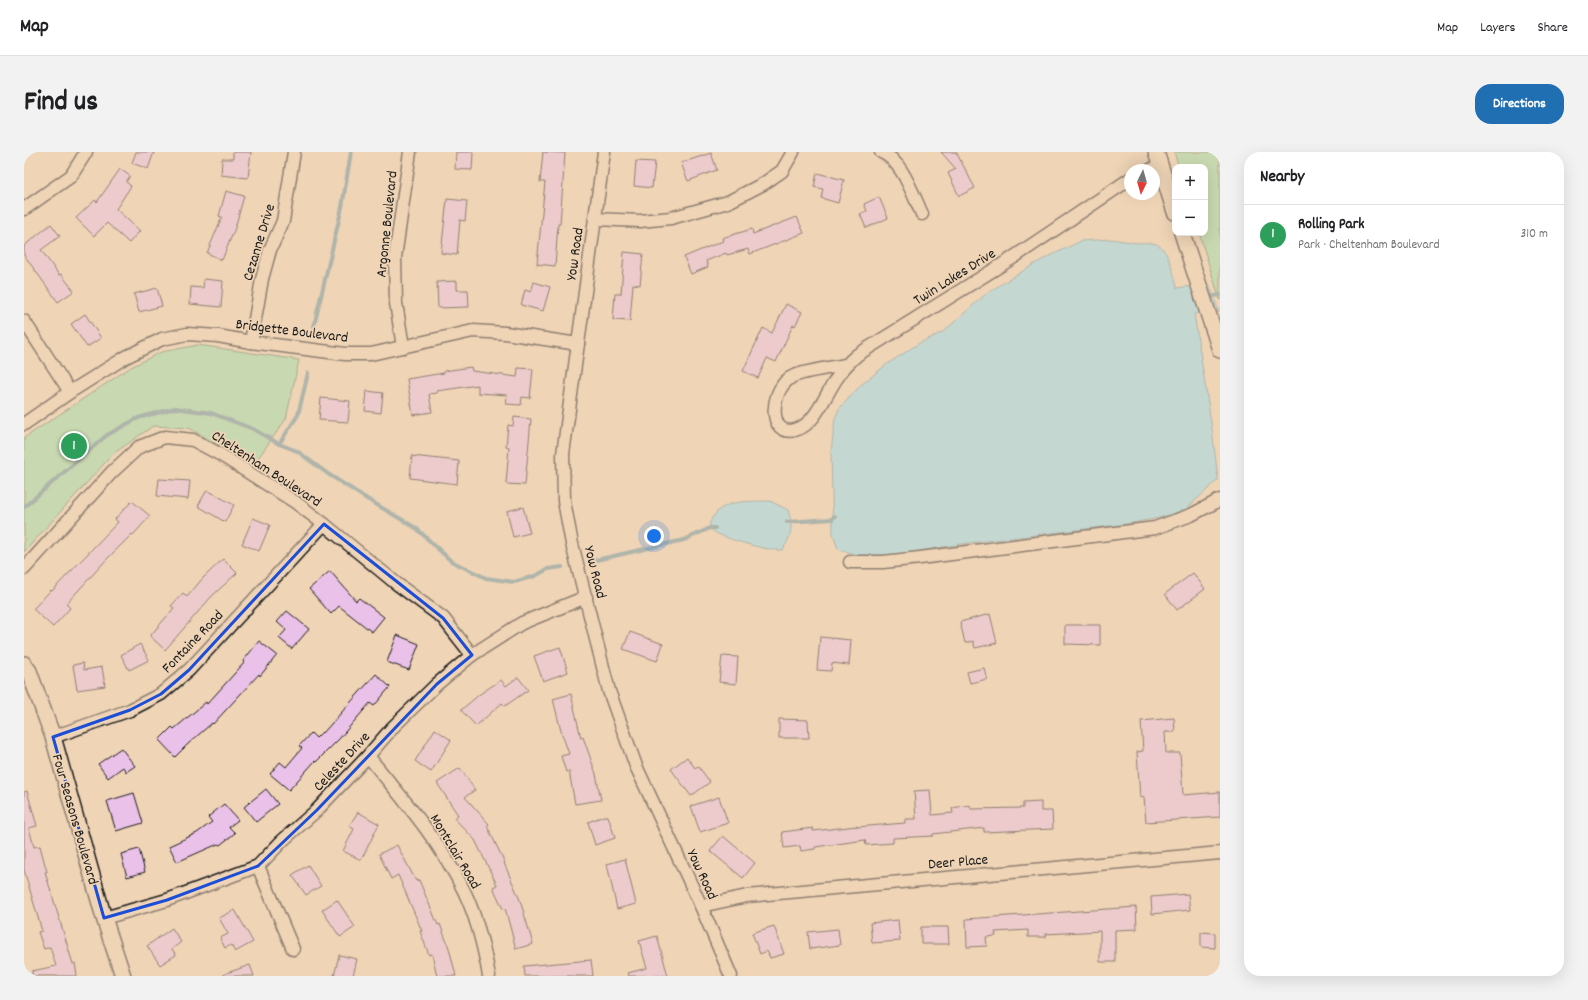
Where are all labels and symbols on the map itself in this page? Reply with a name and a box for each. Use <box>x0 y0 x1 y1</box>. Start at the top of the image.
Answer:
north arrow <box>1124 164 1160 200</box>
street label: Argonne Boulevard <box>371 170 405 279</box>
street label: Cezanne Drive <box>238 201 282 284</box>
street label: Yow Road <box>561 226 591 282</box>
street label: Twin Lakes Drive <box>910 243 1001 312</box>
street label: Bridgette Boulevard <box>234 314 349 350</box>
street label: Cheltenham Boulevard <box>206 426 325 514</box>
pin: 1 <box>61 431 87 461</box>
your location <box>644 526 664 546</box>
street label: Yow Road <box>577 544 611 601</box>
street label: Fontaine Road <box>158 606 229 679</box>
street label: Celeste Drive <box>309 727 376 797</box>
street label: Four Seasons Boulevard <box>45 752 103 887</box>
street label: Montclair Road <box>423 810 485 894</box>
street label: Yow Road <box>680 846 722 904</box>
street label: Deer Place <box>927 849 989 877</box>

